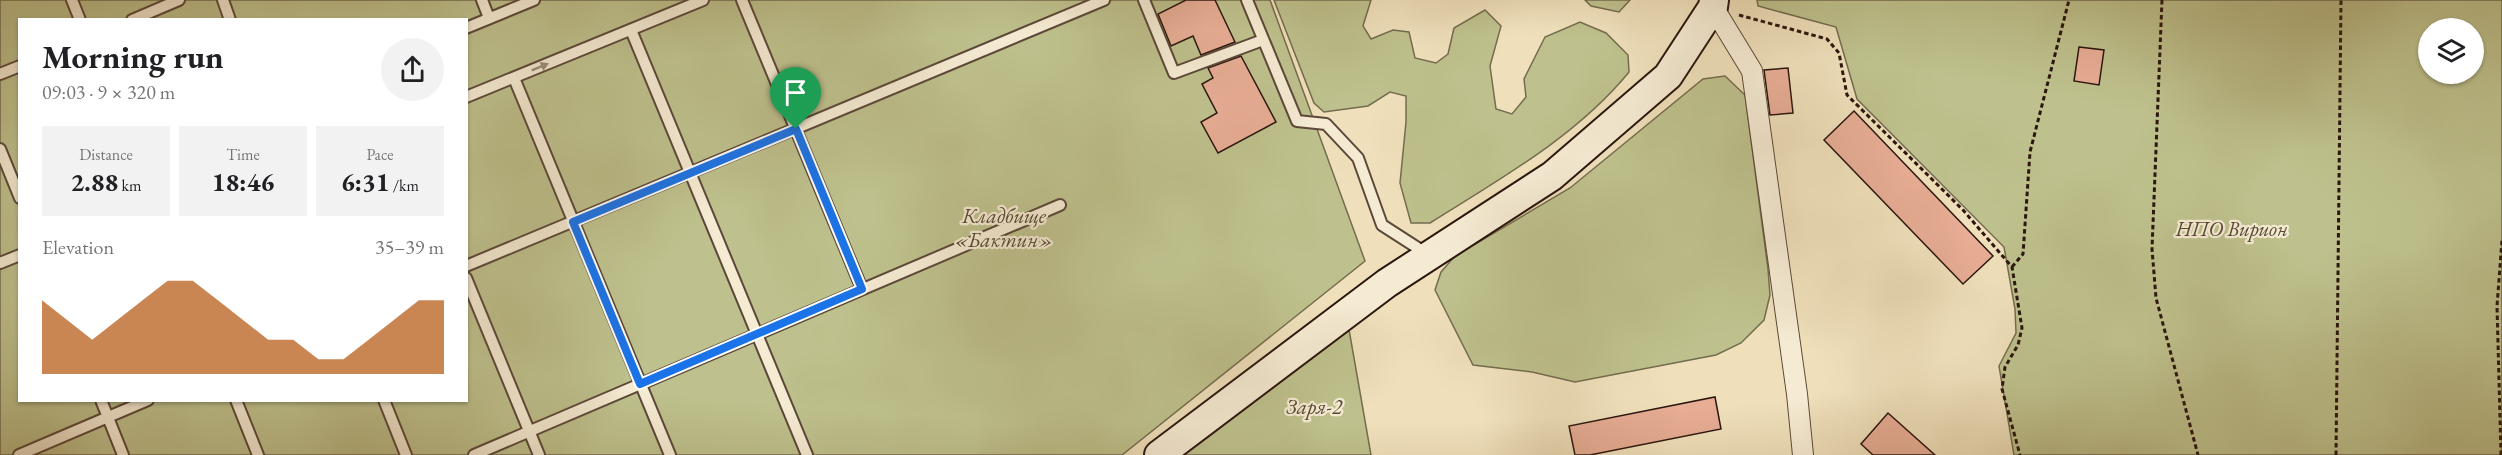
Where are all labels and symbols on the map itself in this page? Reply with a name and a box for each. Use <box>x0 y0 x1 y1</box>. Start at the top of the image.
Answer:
one-way arrow <box>531 62 549 71</box>
pin <box>770 67 821 129</box>
park label: Кладбище «Бактин» <box>955 202 1053 253</box>
park label: НПО Вирион <box>2175 215 2288 242</box>
park label: Заря-2 <box>1286 393 1343 420</box>

